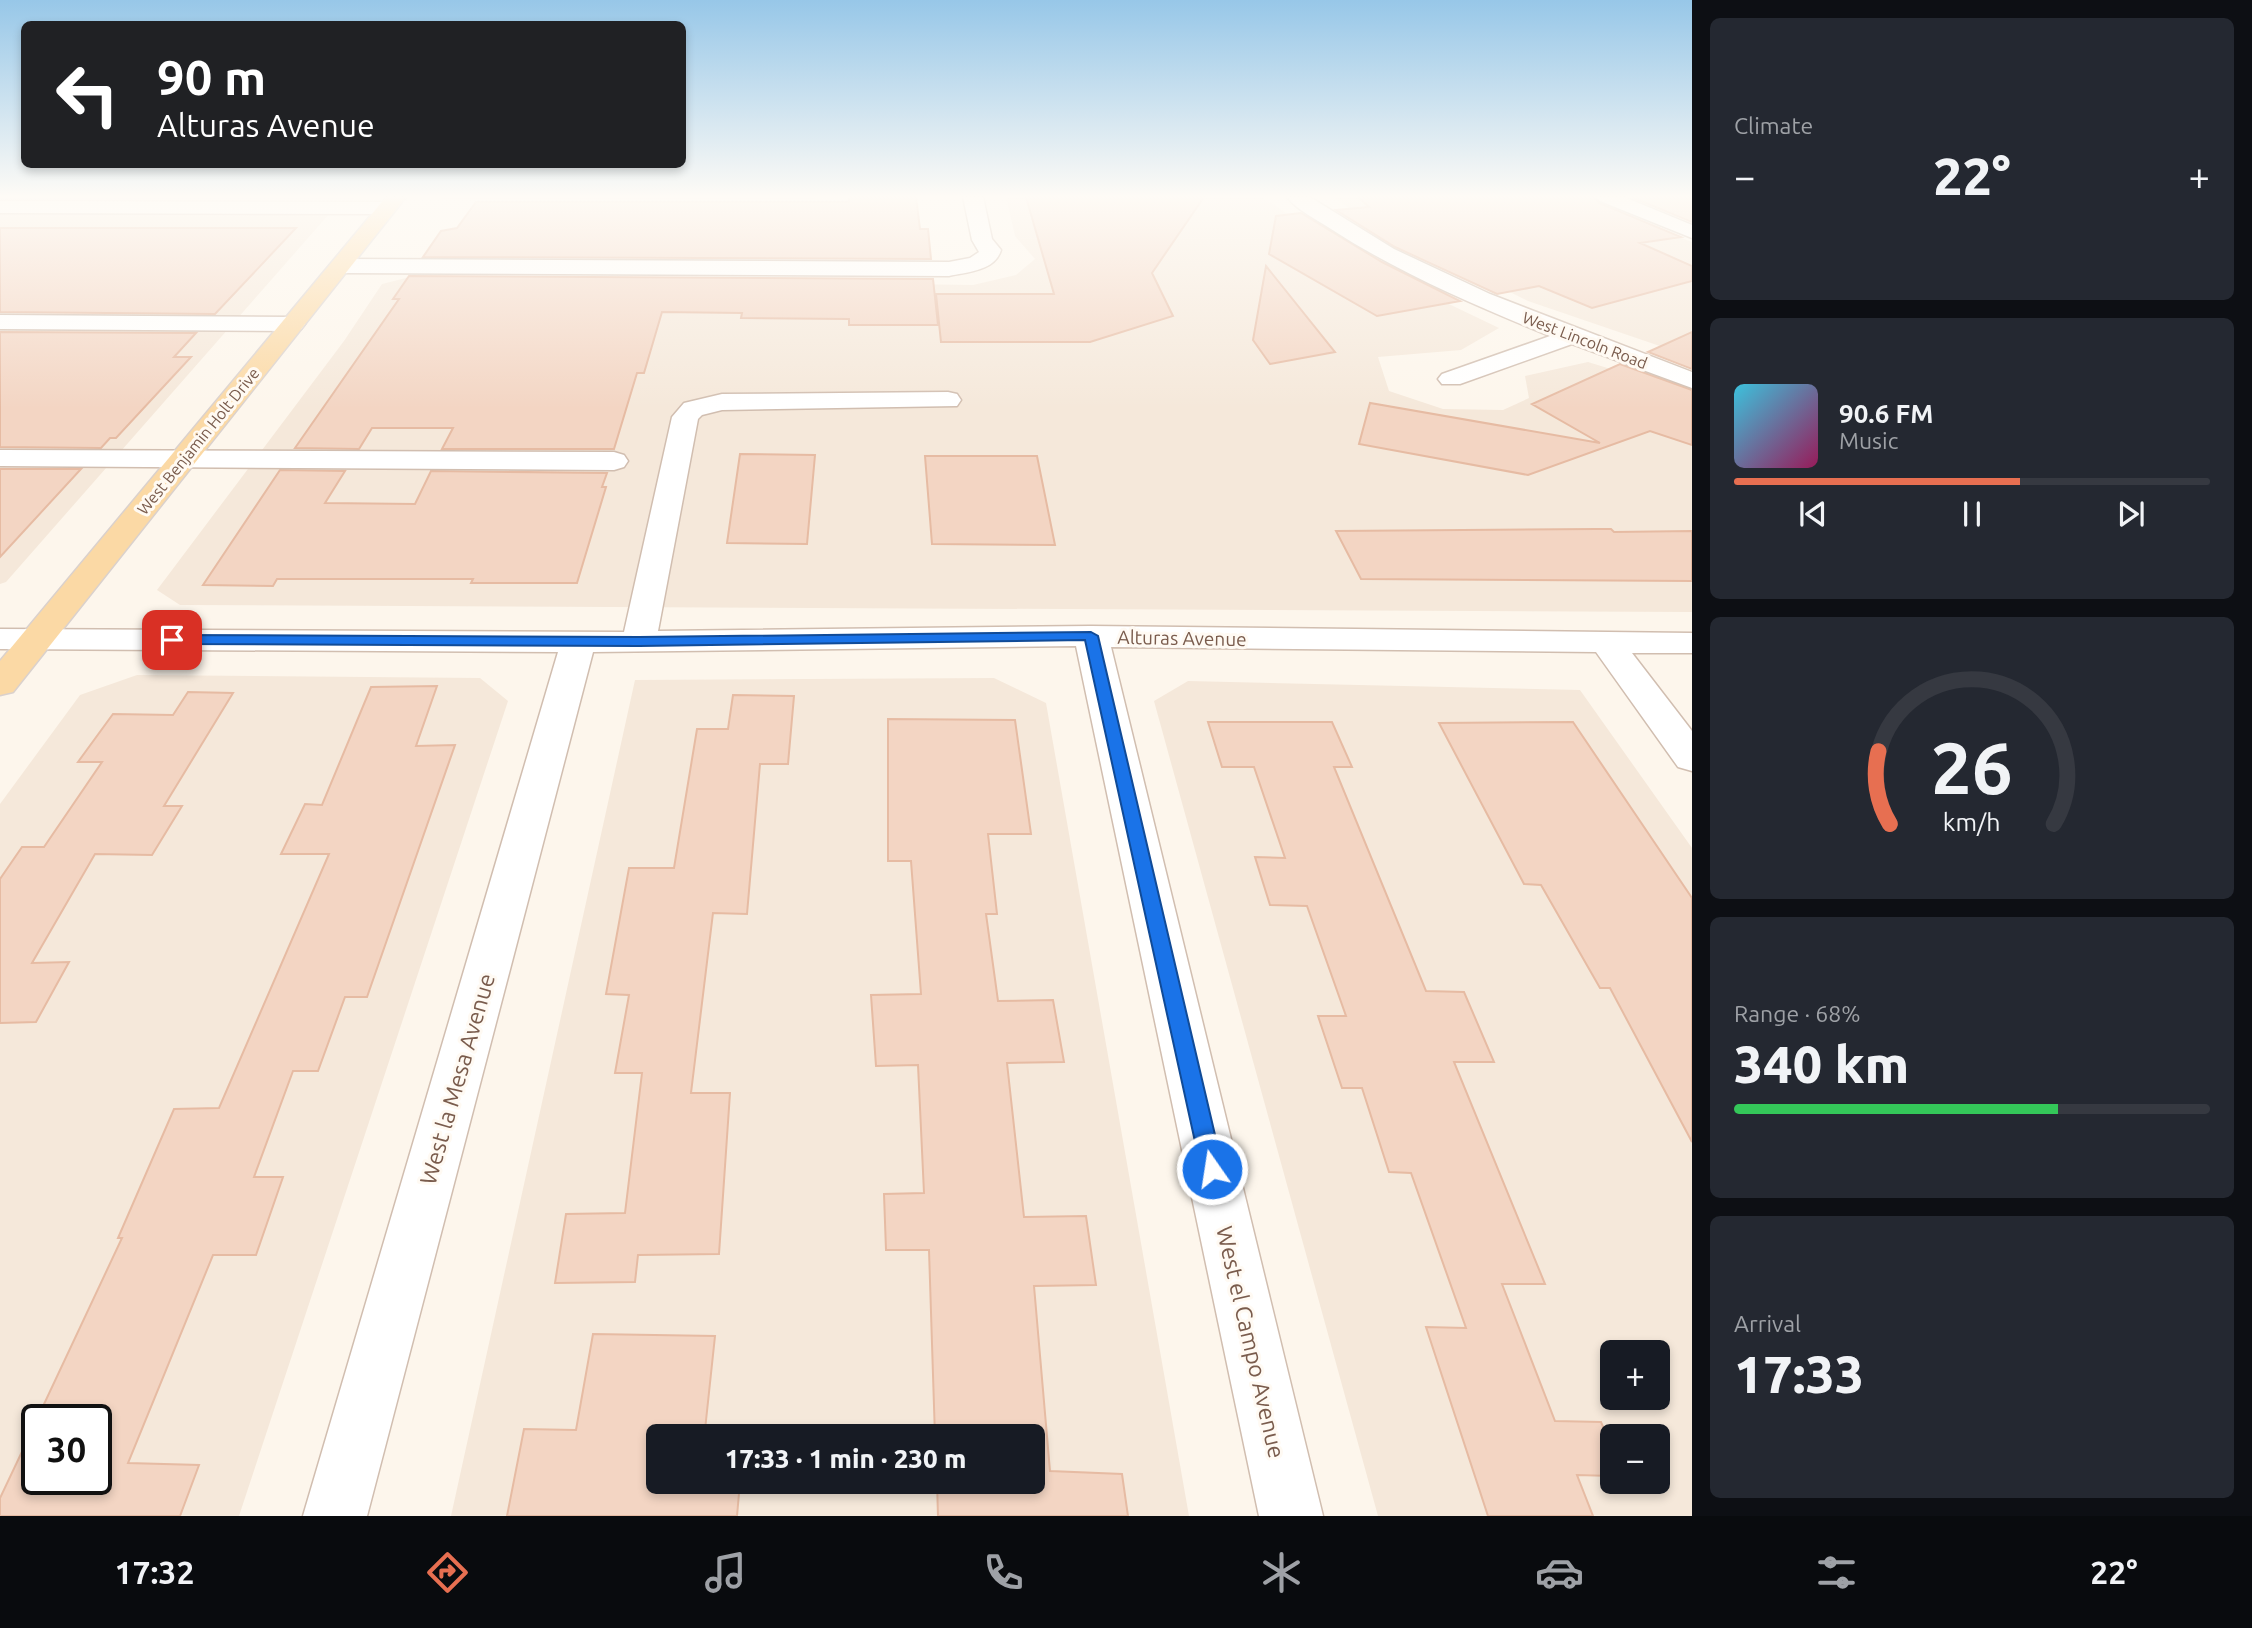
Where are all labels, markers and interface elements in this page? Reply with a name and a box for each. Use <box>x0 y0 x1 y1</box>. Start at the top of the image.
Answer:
icon: left <box>42 49 133 140</box>
text: 90 m <box>157 49 266 104</box>
text: Alturas Avenue <box>157 107 375 143</box>
text: Climate <box>1734 113 1813 138</box>
text: 22° <box>1933 147 2011 205</box>
text: − <box>1734 155 1755 197</box>
text: + <box>2189 155 2210 197</box>
street label: West Lincoln Road <box>1520 308 1650 372</box>
street label: West Benjamin Holt Drive <box>133 364 263 518</box>
text: 90.6 FM <box>1839 399 1933 428</box>
text: Music <box>1839 428 1898 453</box>
icon: previous <box>1794 495 1832 533</box>
icon: pause <box>1953 495 1991 533</box>
icon: next <box>2112 495 2150 533</box>
pin <box>142 610 202 670</box>
icon: arrive <box>153 621 191 659</box>
street label: Alturas Avenue <box>1117 626 1247 650</box>
text: 26 <box>1931 726 2013 808</box>
text: km/h <box>1943 808 2001 836</box>
street label: West la Mesa Avenue <box>415 971 499 1187</box>
text: Range · 68% <box>1734 1001 1861 1026</box>
text: 340 km <box>1734 1035 1909 1093</box>
position arrow <box>1175 1132 1249 1206</box>
street label: West el Campo Avenue <box>1212 1224 1290 1460</box>
text: Arrival <box>1734 1311 1801 1336</box>
map controls <box>1600 1340 1670 1494</box>
button: + <box>1600 1340 1670 1410</box>
text: 17:33 <box>1734 1345 1864 1403</box>
speed limit sign: 30 <box>21 1404 112 1495</box>
button: − <box>1600 1424 1670 1494</box>
text: 17:33 · 1 min · 230 m <box>725 1444 966 1473</box>
icon: directions <box>423 1548 472 1597</box>
icon: music <box>701 1548 750 1597</box>
icon: phone <box>979 1548 1028 1597</box>
icon: climate <box>1257 1548 1306 1597</box>
icon: car <box>1535 1548 1584 1597</box>
icon: filters <box>1812 1548 1861 1597</box>
text: 17:32 <box>114 1554 194 1590</box>
text: 22° <box>2090 1554 2138 1590</box>

